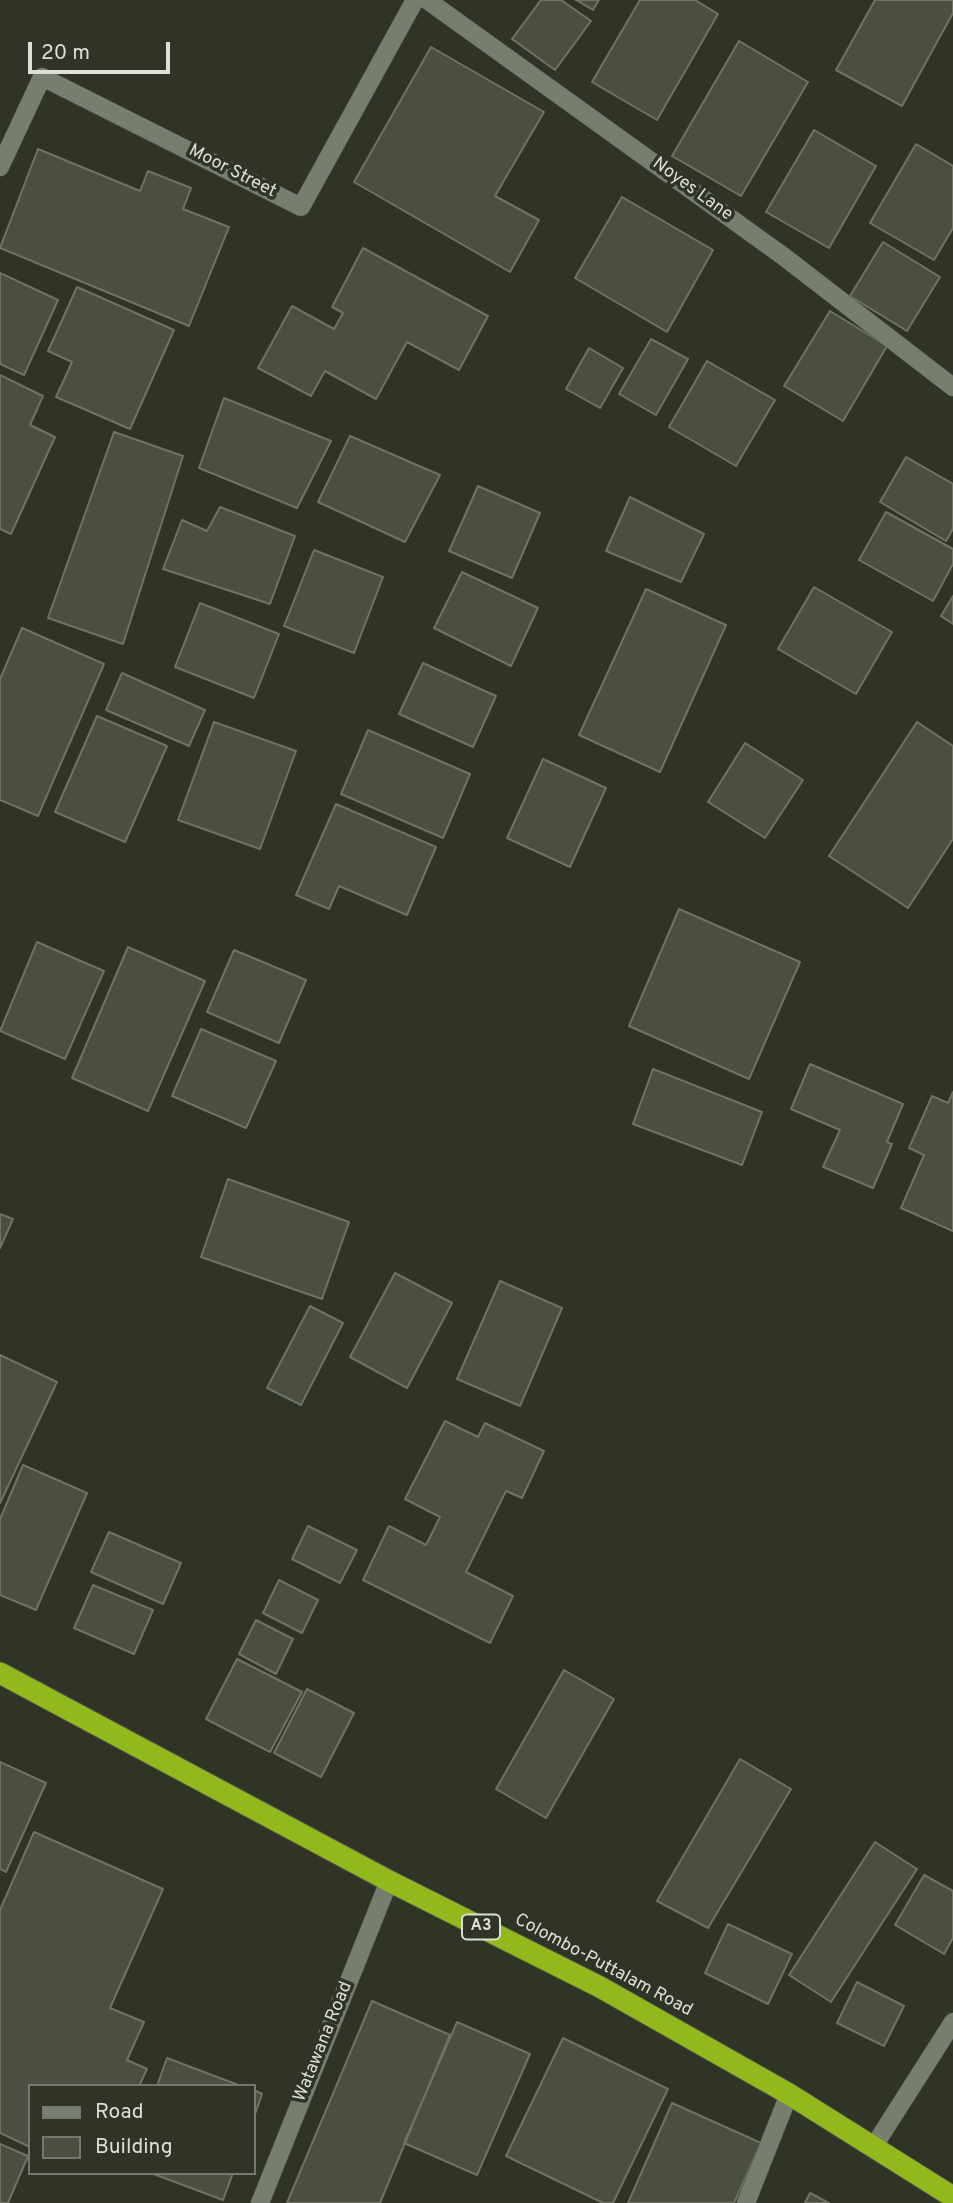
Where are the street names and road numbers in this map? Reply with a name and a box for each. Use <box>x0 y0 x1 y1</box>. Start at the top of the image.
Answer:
street label: Moor Street <box>185 141 279 203</box>
street label: Noyes Lane <box>648 154 736 226</box>
street label: Colombo-Puttalam Road <box>510 1910 696 2022</box>
road number: A3 <box>462 1914 500 1940</box>
street label: Watawana Road <box>290 1979 358 2105</box>

